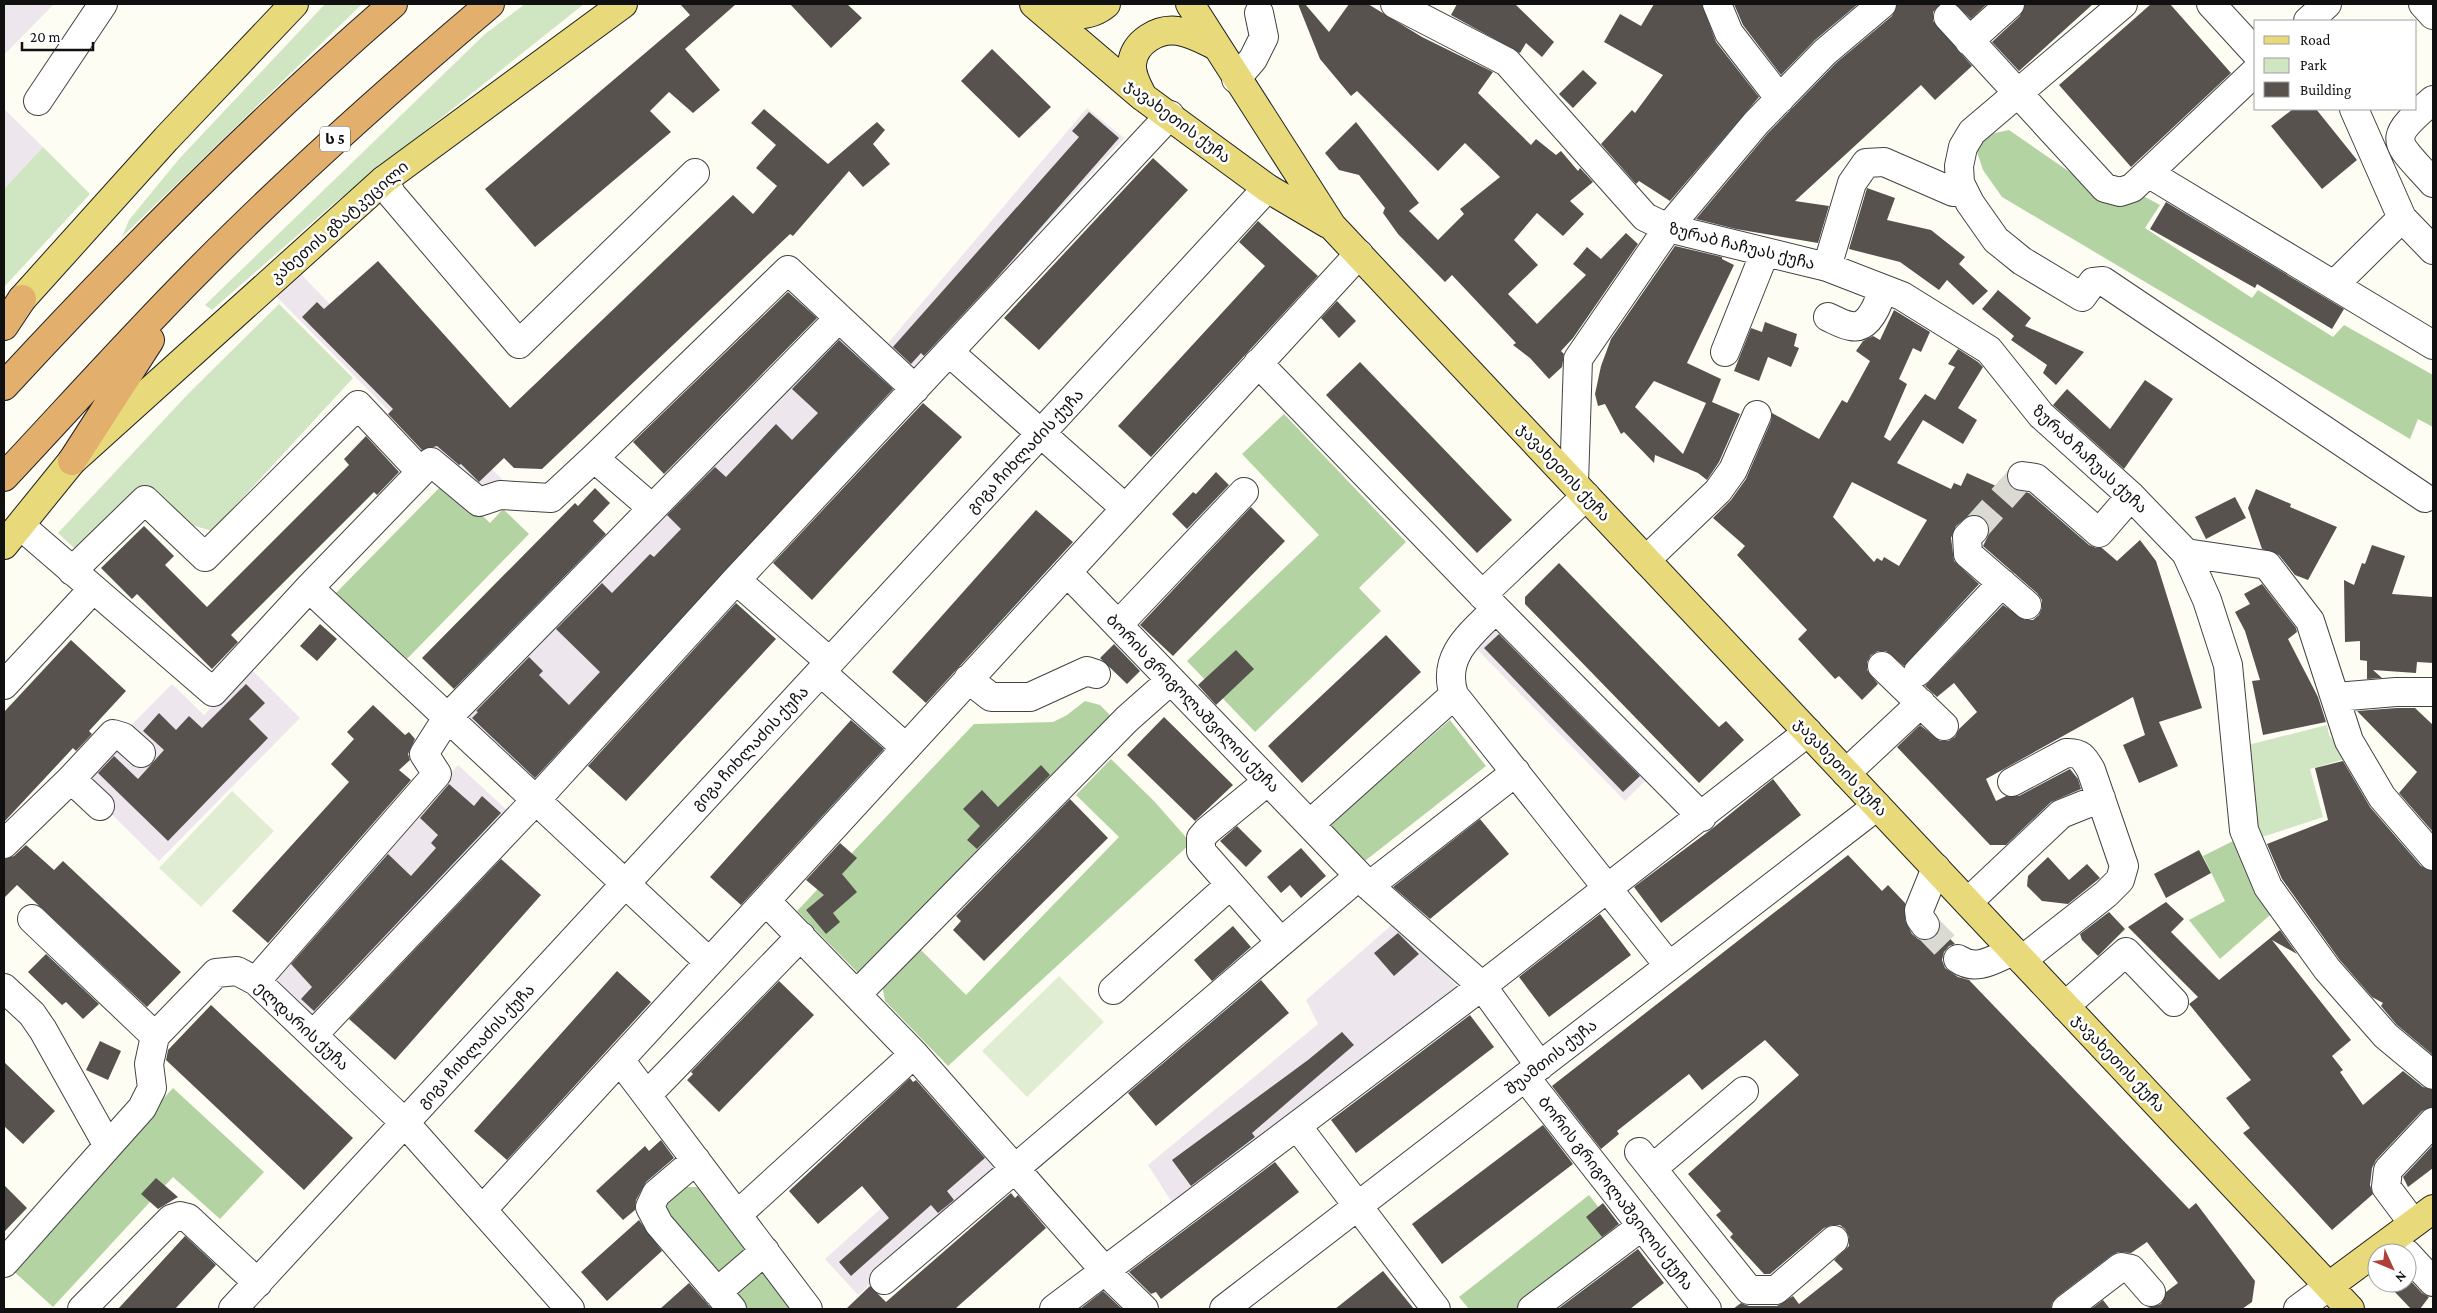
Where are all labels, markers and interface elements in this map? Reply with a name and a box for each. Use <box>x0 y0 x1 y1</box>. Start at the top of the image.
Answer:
scale bar <box>22 20 94 52</box>
legend <box>2254 20 2417 110</box>
text: 20 m <box>30 29 61 45</box>
text: Road <box>2300 32 2331 48</box>
text: Park <box>2300 57 2327 73</box>
street label: ჯავახეთის ქუჩა <box>1121 76 1234 167</box>
text: Building <box>2300 82 2351 99</box>
road number: ს 5 <box>320 126 350 152</box>
street label: კახეთის გზატკეცილი <box>267 157 413 288</box>
street label: ზურაბ ჩაჩუას ქუჩა <box>1667 220 1817 273</box>
street label: გიგა ჩიხლაძის ქუჩა <box>963 386 1088 518</box>
street label: ზურაბ ჩაჩუას ქუჩა <box>2029 402 2151 517</box>
street label: ჯავახეთის ქუჩა <box>1514 420 1614 525</box>
street label: ბორის გრიგოლაშვილის ქუჩა <box>1102 610 1283 797</box>
street label: გიგა ჩიხლაძის ქუჩა <box>688 683 813 815</box>
street label: ჯავახეთის ქუჩა <box>1791 715 1891 820</box>
street label: ელდარის ქუჩა <box>250 978 352 1075</box>
street label: გიგა ჩიხლაძის ქუჩა <box>414 981 539 1113</box>
street label: ჯავახეთის ქუჩა <box>2069 1011 2169 1116</box>
street label: შუამთის ქუჩა <box>1502 1016 1601 1099</box>
street label: ბორის გრიგოლაშვილის ქუჩა <box>1534 1093 1697 1294</box>
north arrow <box>2367 1243 2417 1293</box>
text: N <box>2392 1268 2410 1286</box>

